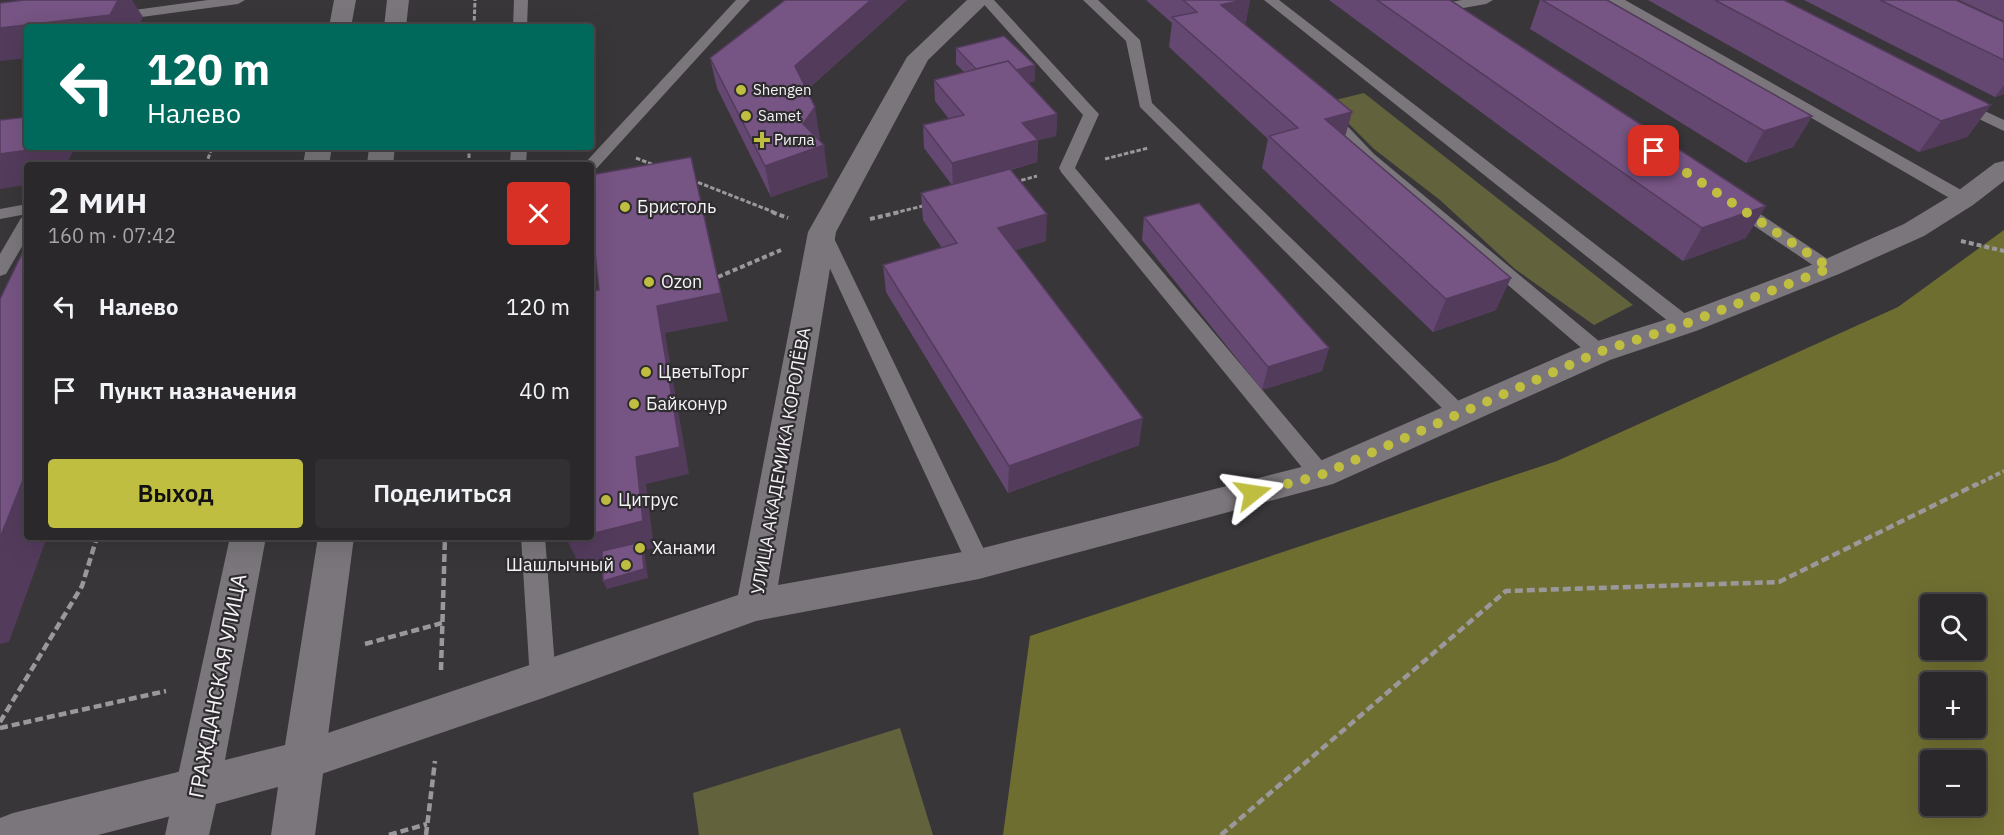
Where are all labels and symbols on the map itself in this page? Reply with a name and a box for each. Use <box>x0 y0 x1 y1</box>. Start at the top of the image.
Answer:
place label: Shengen <box>753 80 812 99</box>
marker: Shengen <box>734 83 748 97</box>
place label: Samet <box>758 106 801 125</box>
marker: Samet <box>739 109 753 123</box>
pin <box>1628 125 1679 176</box>
place label: Ригла <box>774 130 814 149</box>
marker: Ригла <box>755 133 769 147</box>
place label: Бристоль <box>637 195 716 218</box>
marker: Бристоль <box>618 200 632 214</box>
place label: Ozon <box>661 270 702 293</box>
marker: Ozon <box>642 275 656 289</box>
street label: УЛИЦА АКАДЕМИКА КОРОЛЁВА <box>746 325 815 596</box>
place label: ЦветыТорг <box>658 360 749 383</box>
marker: ЦветыТорг <box>639 365 653 379</box>
place label: Байконур <box>646 392 727 415</box>
marker: Байконур <box>627 397 641 411</box>
position arrow <box>1221 461 1285 525</box>
place label: Цитрус <box>618 488 678 511</box>
marker: Цитрус <box>599 493 613 507</box>
place label: Ханами <box>652 536 716 559</box>
marker: Ханами <box>633 541 647 555</box>
place label: Шашлычный <box>506 553 614 576</box>
marker: Шашлычный <box>619 558 633 572</box>
street label: ГРАЖДАНСКАЯ УЛИЦА <box>182 571 253 800</box>

